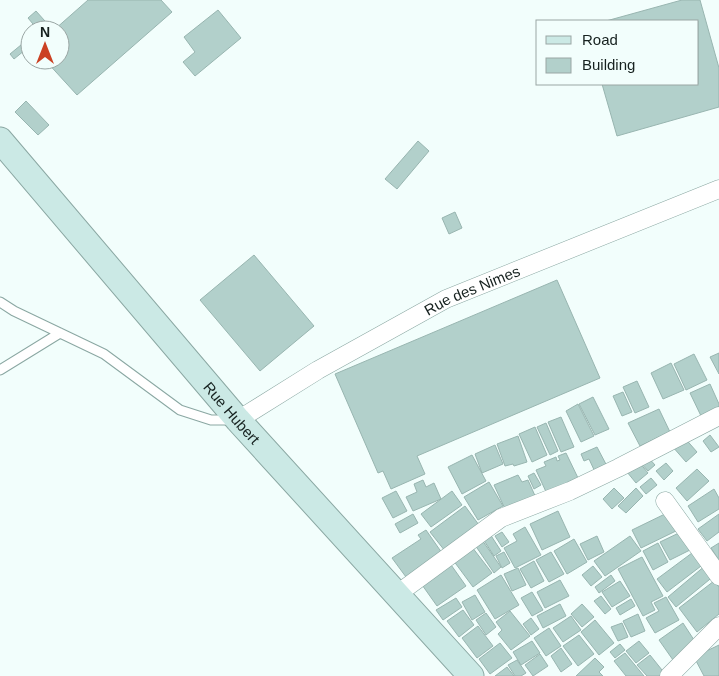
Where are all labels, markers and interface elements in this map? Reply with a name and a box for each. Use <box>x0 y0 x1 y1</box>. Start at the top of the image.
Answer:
north arrow <box>20 20 70 70</box>
legend <box>536 20 699 85</box>
text: N <box>40 24 50 40</box>
text: Road <box>582 31 618 48</box>
text: Building <box>582 56 635 73</box>
street label: Rue des Nimes <box>421 262 522 318</box>
street label: Rue Hubert <box>201 378 264 448</box>

